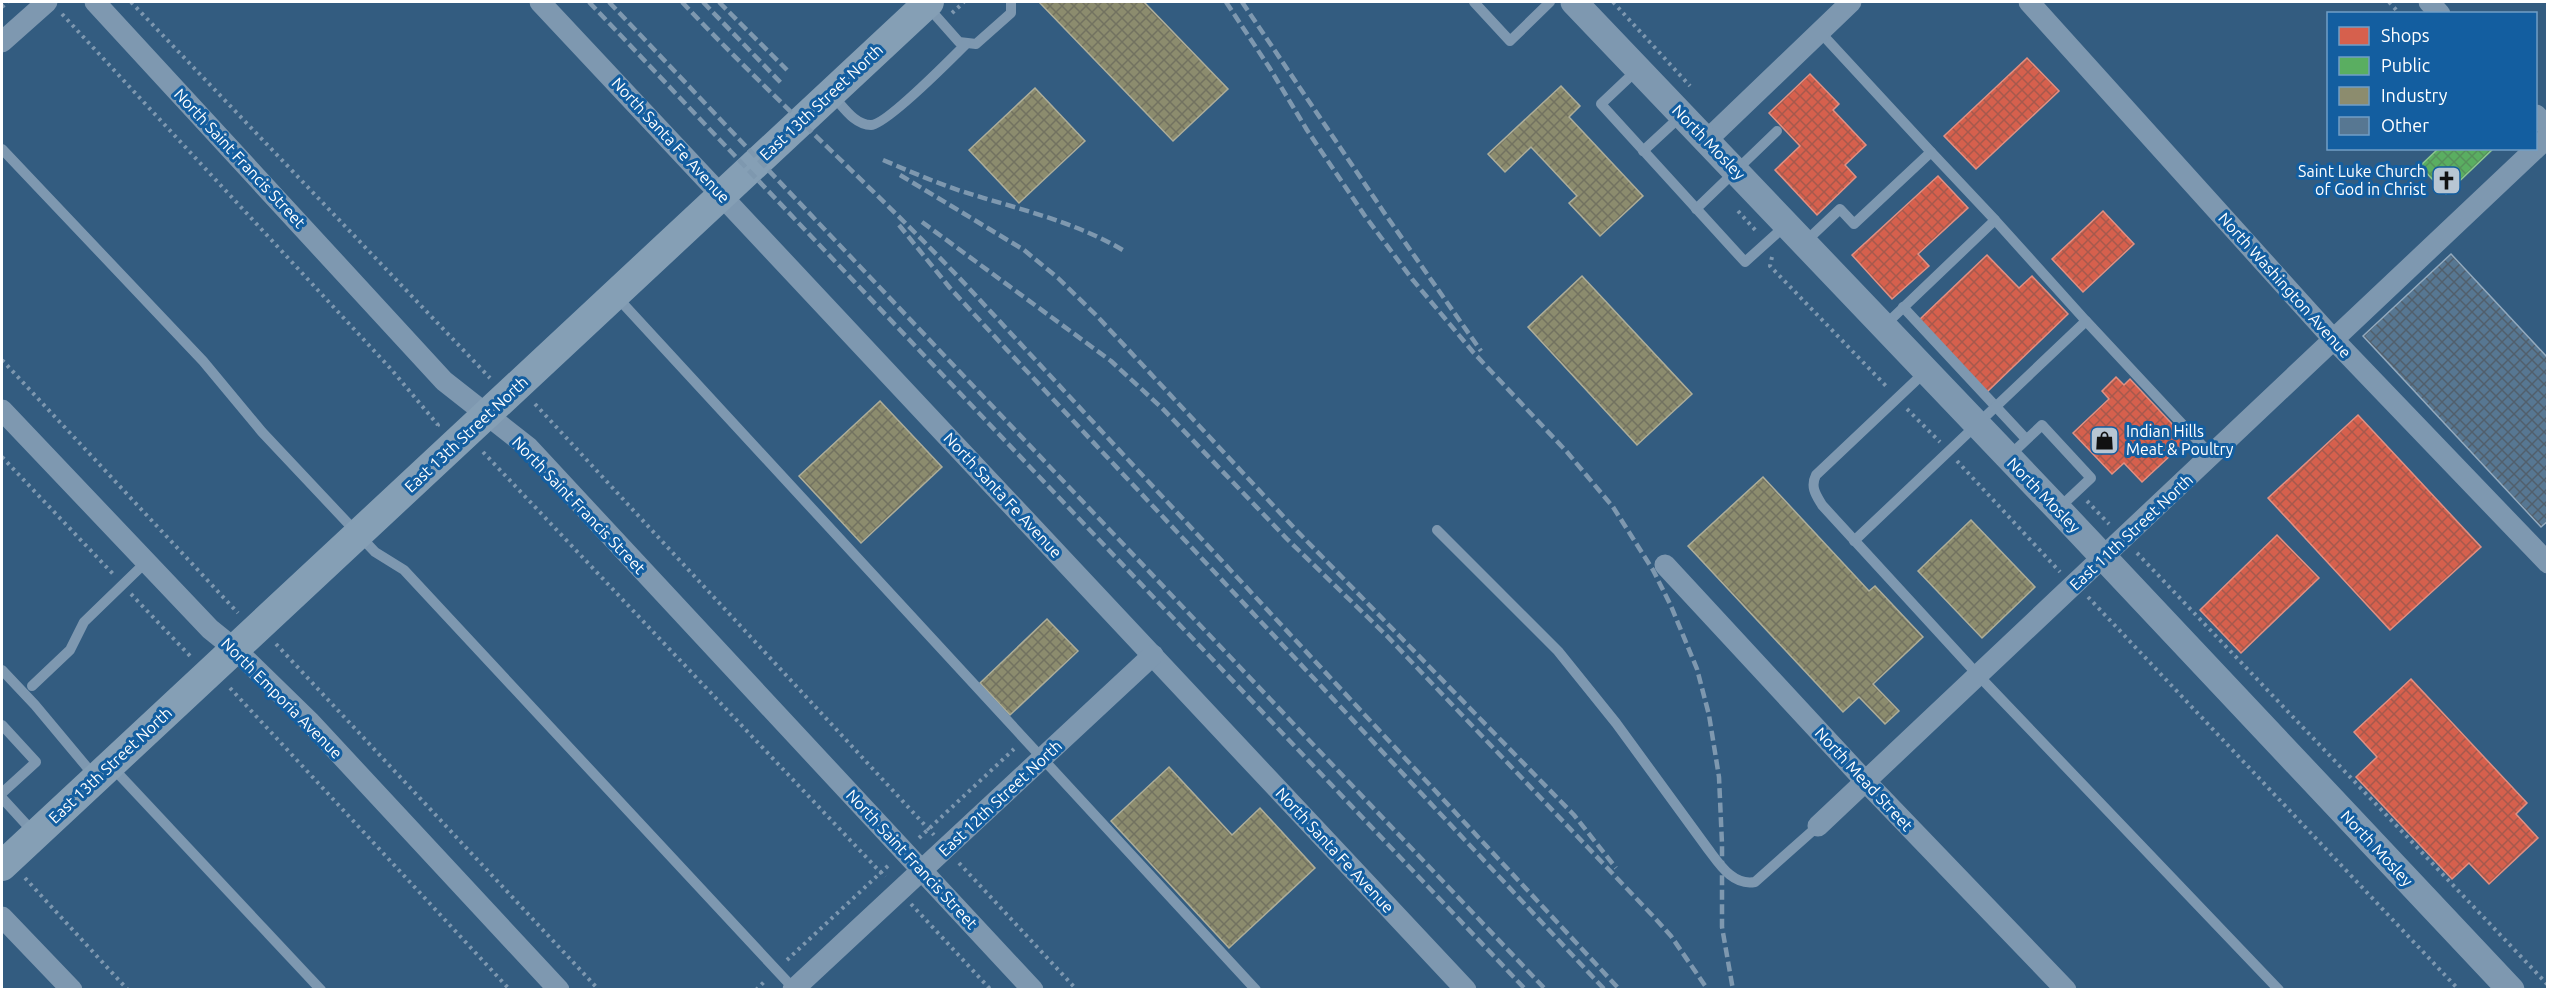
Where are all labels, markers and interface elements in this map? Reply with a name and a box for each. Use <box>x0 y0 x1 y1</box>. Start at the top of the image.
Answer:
legend <box>2327 12 2537 150</box>
text: Shops <box>2381 25 2430 45</box>
street label: East 13th Street North <box>756 40 886 164</box>
text: Public <box>2381 55 2430 75</box>
street label: North Santa Fe Avenue <box>608 74 734 206</box>
street label: North Saint Francis Street <box>171 85 310 232</box>
text: Industry <box>2381 85 2448 105</box>
street label: North Mosley <box>1669 101 1749 183</box>
text: Other <box>2381 115 2429 135</box>
place label: Saint Luke Church of God in Christ <box>2298 162 2427 198</box>
church icon: Saint Luke Church of God in Christ <box>2431 164 2463 196</box>
street label: North Washington Avenue <box>2215 209 2355 361</box>
street label: East 13th Street North <box>401 372 531 496</box>
place label: Indian Hills Meat & Poultry <box>2126 422 2234 458</box>
shop icon: Indian Hills Meat & Poultry <box>2089 424 2121 456</box>
street label: North Santa Fe Avenue <box>940 429 1066 561</box>
street label: North Saint Francis Street <box>509 433 650 578</box>
street label: North Mosley <box>2004 454 2084 536</box>
street label: East 11th Street North <box>2066 470 2196 594</box>
street label: North Emporia Avenue <box>218 634 346 762</box>
street label: East 13th Street North <box>45 703 175 827</box>
street label: North Mead Street <box>1812 724 1917 835</box>
street label: East 12th Street North <box>935 736 1065 860</box>
street label: North Santa Fe Avenue <box>1272 784 1398 916</box>
street label: North Saint Francis Street <box>843 786 982 933</box>
street label: North Mosley <box>2337 806 2417 890</box>

